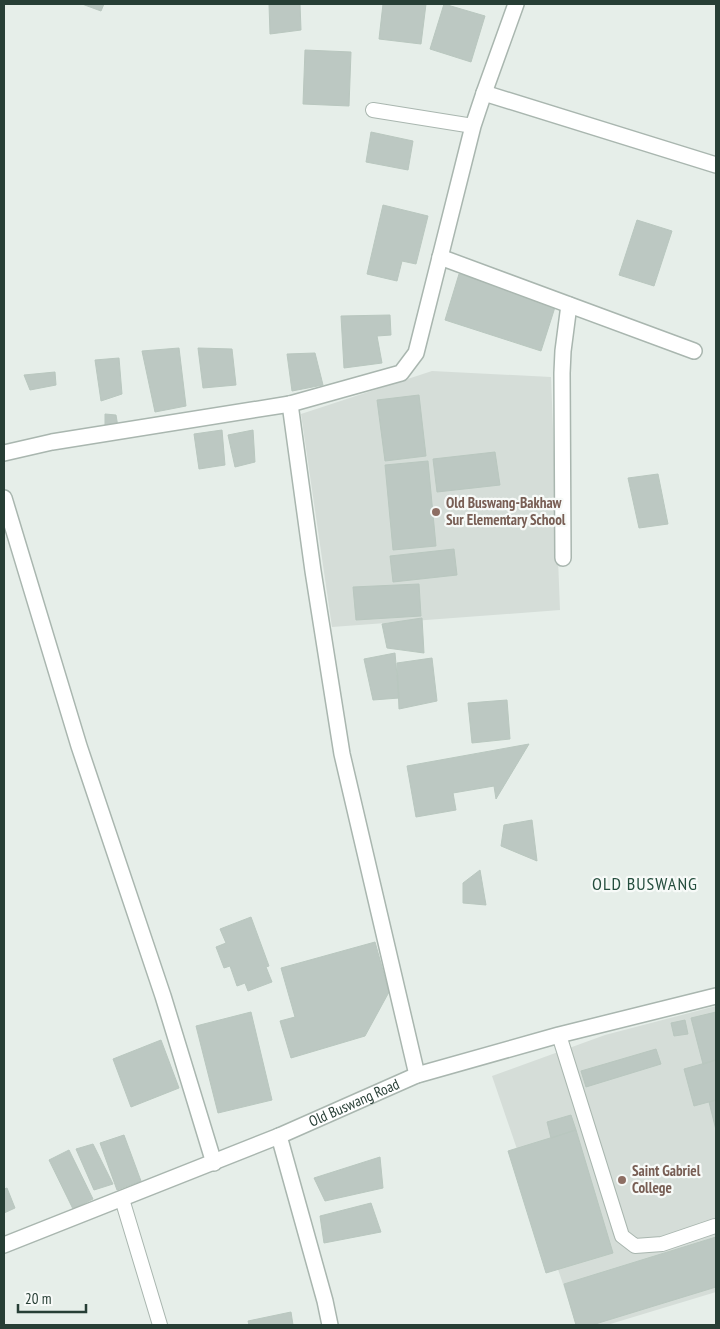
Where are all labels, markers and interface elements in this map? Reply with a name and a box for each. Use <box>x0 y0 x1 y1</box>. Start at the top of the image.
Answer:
place label: Old Buswang-Bakhaw Sur Elementary School <box>446 493 566 529</box>
marker: Old Buswang-Bakhaw Sur Elementary School <box>430 506 442 518</box>
district label: OLD BUSWANG <box>592 872 698 895</box>
street label: Old Buswang Road <box>306 1074 402 1131</box>
place label: Saint Gabriel College <box>632 1161 701 1197</box>
marker: Saint Gabriel College <box>616 1174 628 1186</box>
scale bar <box>18 1282 85 1314</box>
text: 20 m <box>25 1289 51 1308</box>

